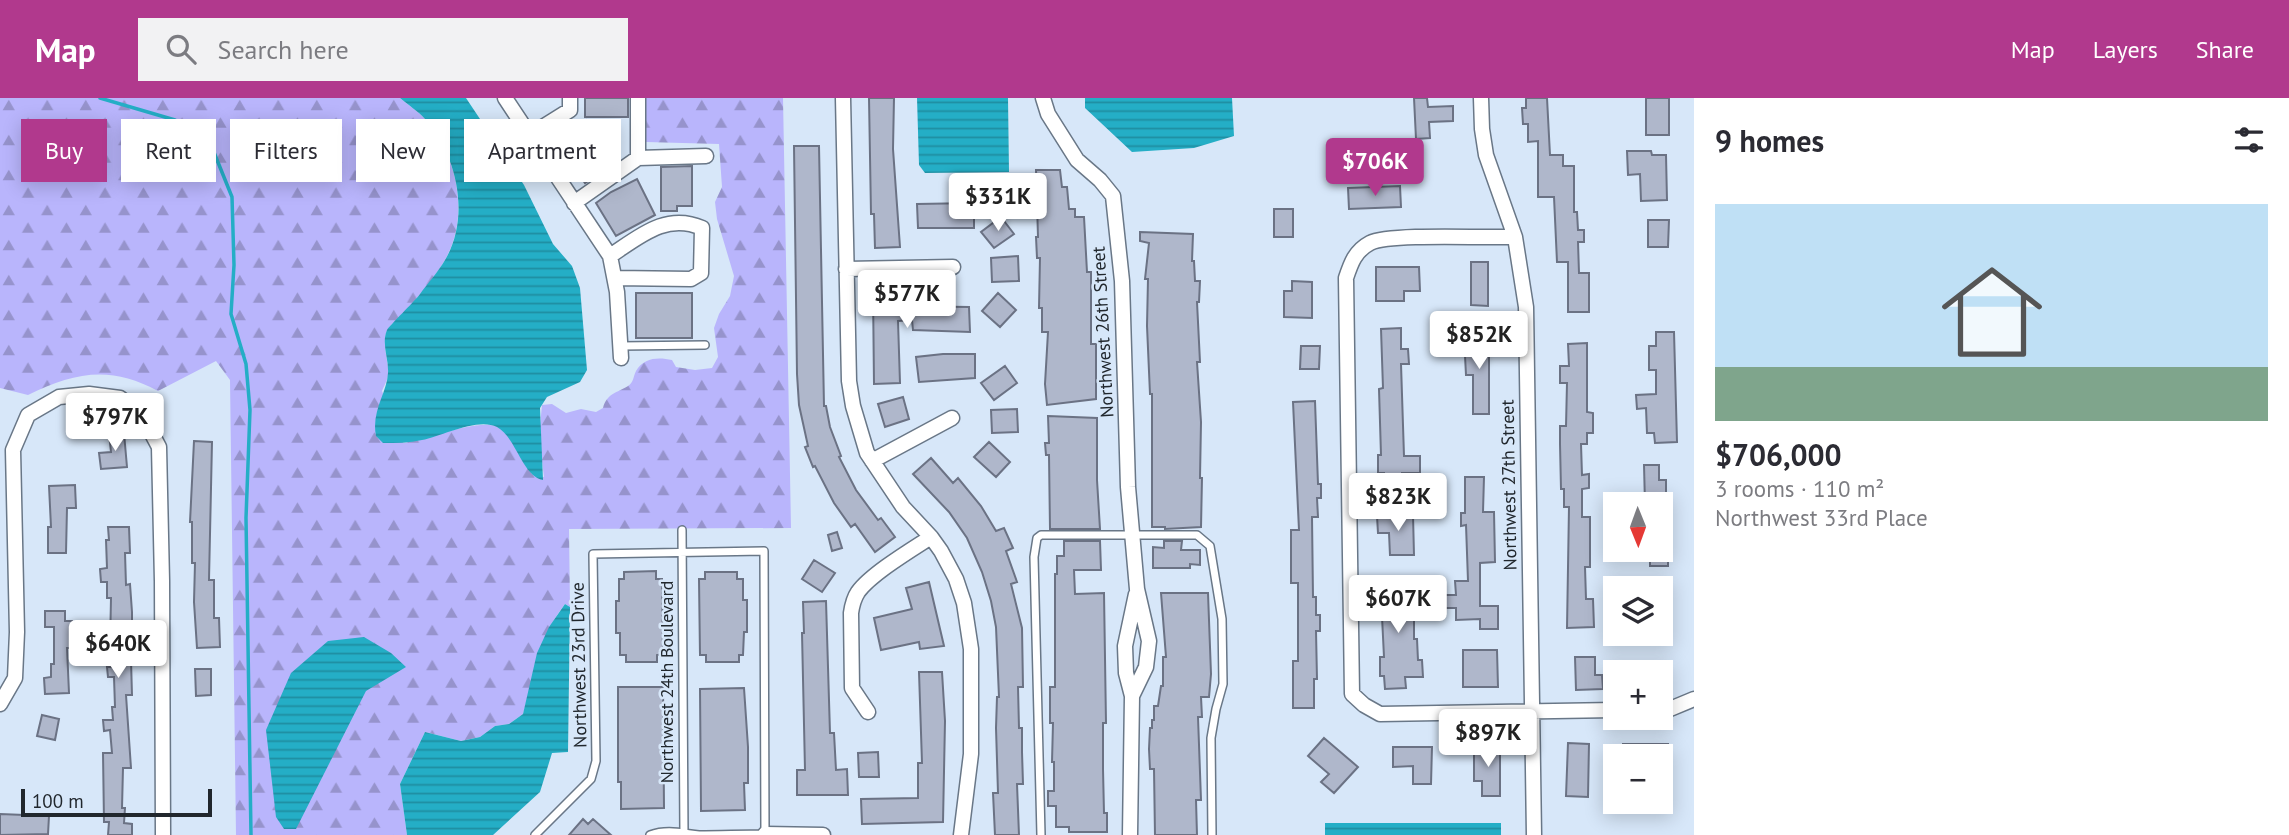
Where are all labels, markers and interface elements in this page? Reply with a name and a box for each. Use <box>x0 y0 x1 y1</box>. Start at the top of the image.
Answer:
search box <box>138 18 628 81</box>
text: Map <box>35 28 96 71</box>
icon: search <box>162 30 200 68</box>
text: Search here <box>218 33 349 66</box>
text: Map <box>2011 34 2055 65</box>
text: Layers <box>2093 34 2158 65</box>
text: Share <box>2196 34 2254 65</box>
chip: Buy <box>21 119 107 182</box>
chip: Rent <box>121 119 216 182</box>
chip: Filters <box>230 119 342 182</box>
chip: New <box>356 119 450 182</box>
chip: Apartment <box>464 119 621 182</box>
text: 9 homes <box>1715 121 1824 160</box>
icon: filters <box>2230 121 2268 159</box>
pin: $706K <box>1326 139 1424 198</box>
text: $706K <box>1342 146 1408 175</box>
pin: $331K <box>949 174 1047 233</box>
text: $331K <box>965 181 1031 210</box>
street label: Northwest 26th Street <box>1087 246 1118 418</box>
icon: home <box>1929 249 2055 375</box>
pin: $577K <box>858 271 956 330</box>
text: $577K <box>874 278 940 307</box>
pin: $852K <box>1430 312 1528 371</box>
text: $852K <box>1446 319 1512 348</box>
pin: $797K <box>66 394 164 453</box>
street label: Northwest 27th Street <box>1496 399 1521 571</box>
text: $797K <box>82 401 148 430</box>
text: $706,000 <box>1715 435 1842 474</box>
pin: $823K <box>1349 474 1447 533</box>
text: 3 rooms · 110 m² <box>1715 474 1884 503</box>
text: $823K <box>1365 481 1431 510</box>
north arrow <box>1603 492 1673 562</box>
map controls <box>1603 492 1673 814</box>
text: Northwest 33rd Place <box>1715 503 1928 532</box>
pin: $607K <box>1349 575 1447 635</box>
button: layers <box>1603 576 1673 646</box>
street label: Northwest 24th Boulevard <box>655 581 678 783</box>
street label: Northwest 23rd Drive <box>566 582 591 748</box>
text: $607K <box>1365 583 1431 612</box>
pin: $640K <box>69 620 167 680</box>
text: $640K <box>85 628 151 657</box>
button: + <box>1603 660 1673 730</box>
pin: $897K <box>1439 710 1537 769</box>
text: $897K <box>1455 717 1521 746</box>
button: − <box>1603 744 1673 814</box>
scale bar <box>21 786 212 818</box>
text: 100 m <box>32 789 84 813</box>

